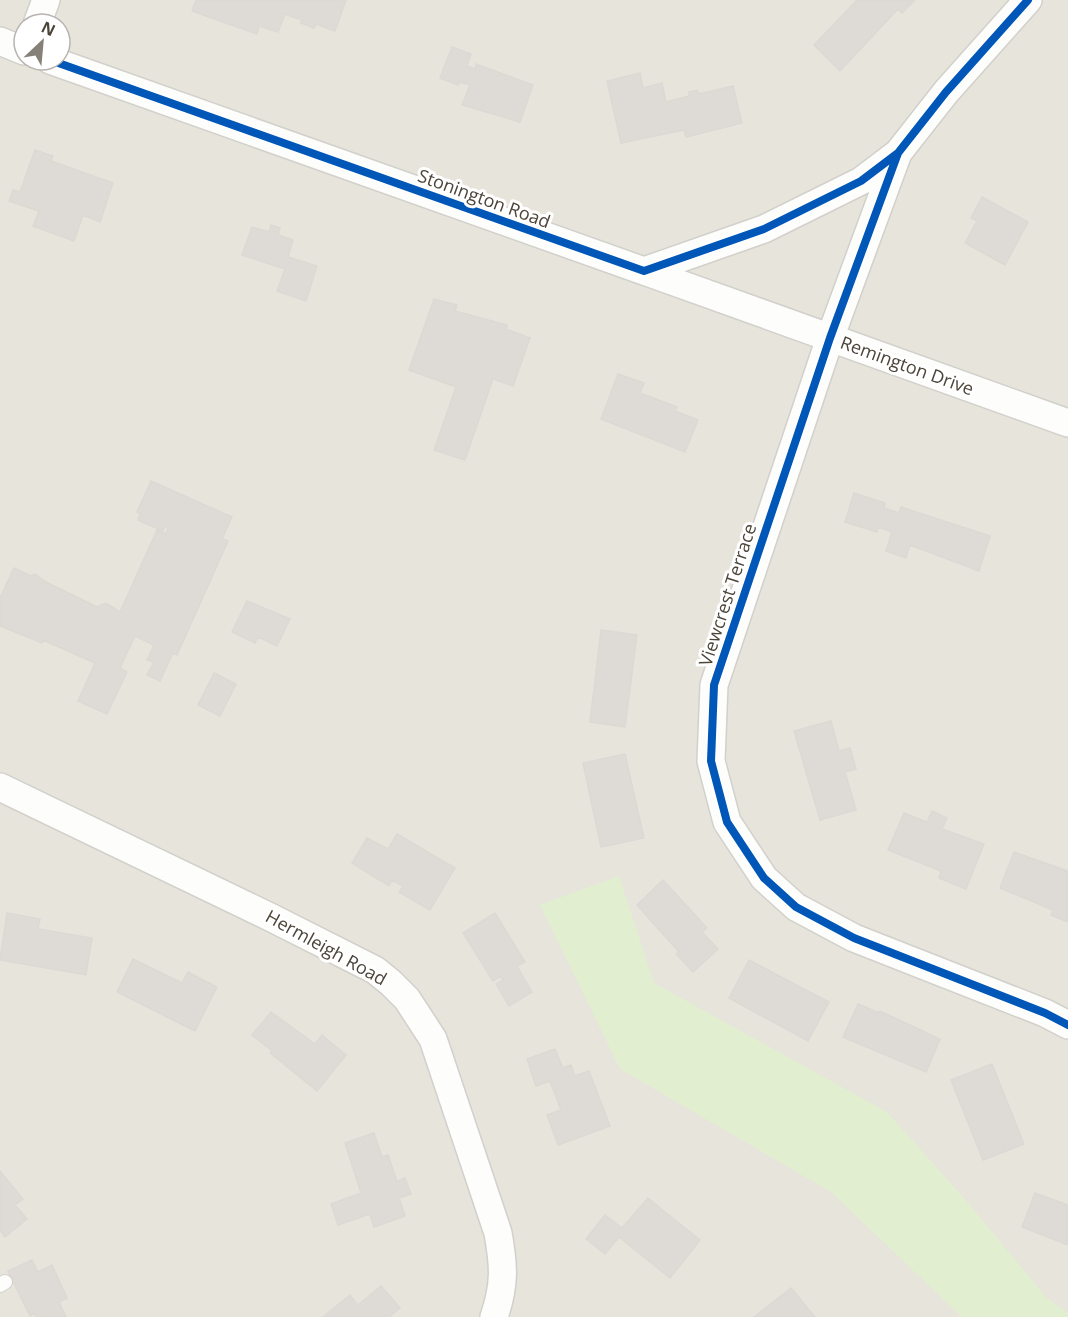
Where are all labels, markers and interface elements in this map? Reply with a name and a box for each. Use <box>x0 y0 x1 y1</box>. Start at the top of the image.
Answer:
north arrow <box>12 12 72 72</box>
text: N <box>38 16 59 41</box>
street label: Stonington Road <box>415 163 554 233</box>
street label: Remington Drive <box>837 330 977 400</box>
street label: Viewcrest Terrace <box>693 520 761 669</box>
street label: Hermleigh Road <box>262 904 391 990</box>

